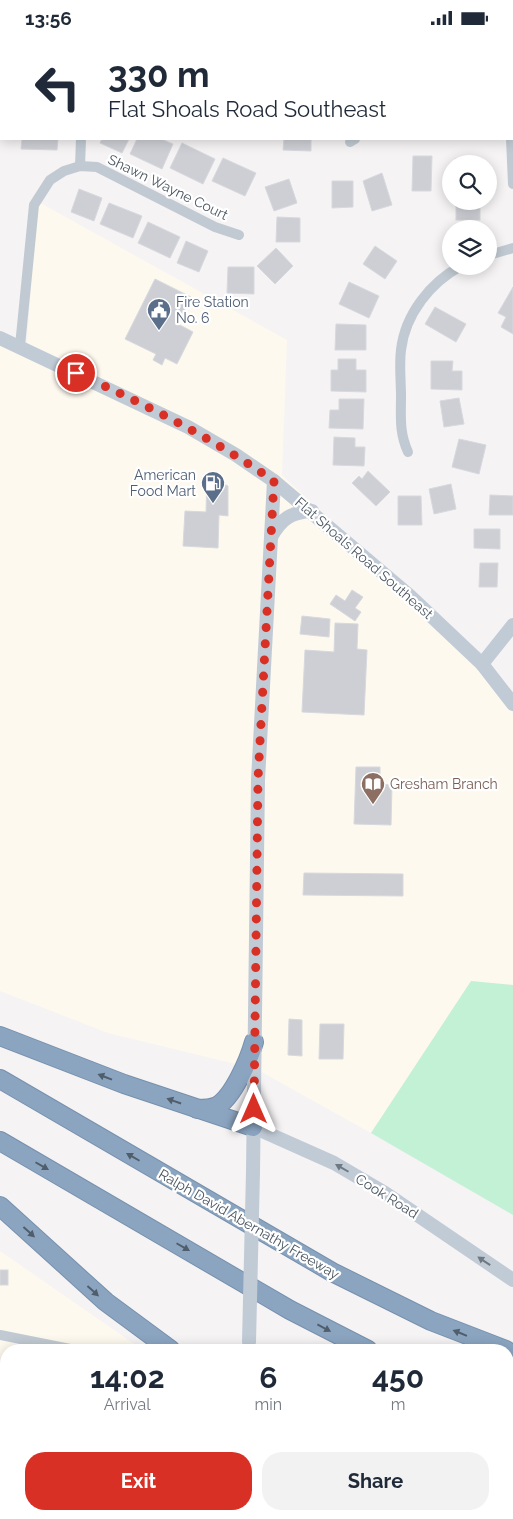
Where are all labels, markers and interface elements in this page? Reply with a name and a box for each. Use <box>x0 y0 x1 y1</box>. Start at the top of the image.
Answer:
text: 13:56 <box>25 7 72 29</box>
text: 330 m <box>108 54 210 95</box>
icon: left <box>25 55 90 120</box>
text: Flat Shoals Road Southeast <box>108 96 386 122</box>
street label: Shawn Wayne Court <box>105 151 231 223</box>
map controls <box>442 155 497 275</box>
button: search <box>442 155 497 210</box>
button: layers <box>442 220 497 275</box>
place label: Fire Station No. 6 <box>176 294 249 326</box>
public building icon: Fire Station No. 6 <box>146 297 172 331</box>
pin <box>55 352 97 394</box>
icon: arrive <box>62 359 90 387</box>
place label: American Food Mart <box>130 467 196 499</box>
fuel station icon: American Food Mart <box>200 470 226 504</box>
street label: Flat Shoals Road Southeast <box>292 494 436 622</box>
library icon: Gresham Branch <box>360 771 386 805</box>
place label: Gresham Branch <box>390 776 498 792</box>
one-way arrow <box>98 1072 112 1080</box>
position arrow <box>227 1082 279 1134</box>
one-way arrow <box>166 1097 181 1105</box>
one-way arrow <box>126 1152 139 1161</box>
one-way arrow <box>36 1161 49 1170</box>
one-way arrow <box>335 1163 348 1172</box>
street label: Ralph David Abernathy Freeway <box>156 1166 342 1283</box>
street label: Cook Road <box>353 1170 421 1222</box>
one-way arrow <box>22 1226 34 1238</box>
one-way arrow <box>176 1243 189 1252</box>
one-way arrow <box>478 1256 491 1266</box>
one-way arrow <box>86 1285 98 1297</box>
one-way arrow <box>317 1324 331 1332</box>
one-way arrow <box>453 1329 468 1336</box>
text: 14:02 <box>90 1360 165 1395</box>
text: 6 <box>259 1360 277 1395</box>
text: 450 <box>372 1360 424 1395</box>
text: Arrival <box>104 1395 151 1414</box>
text: min <box>254 1395 282 1414</box>
text: m <box>391 1395 405 1414</box>
button: Exit <box>25 1452 252 1510</box>
button: Share <box>262 1452 489 1510</box>

